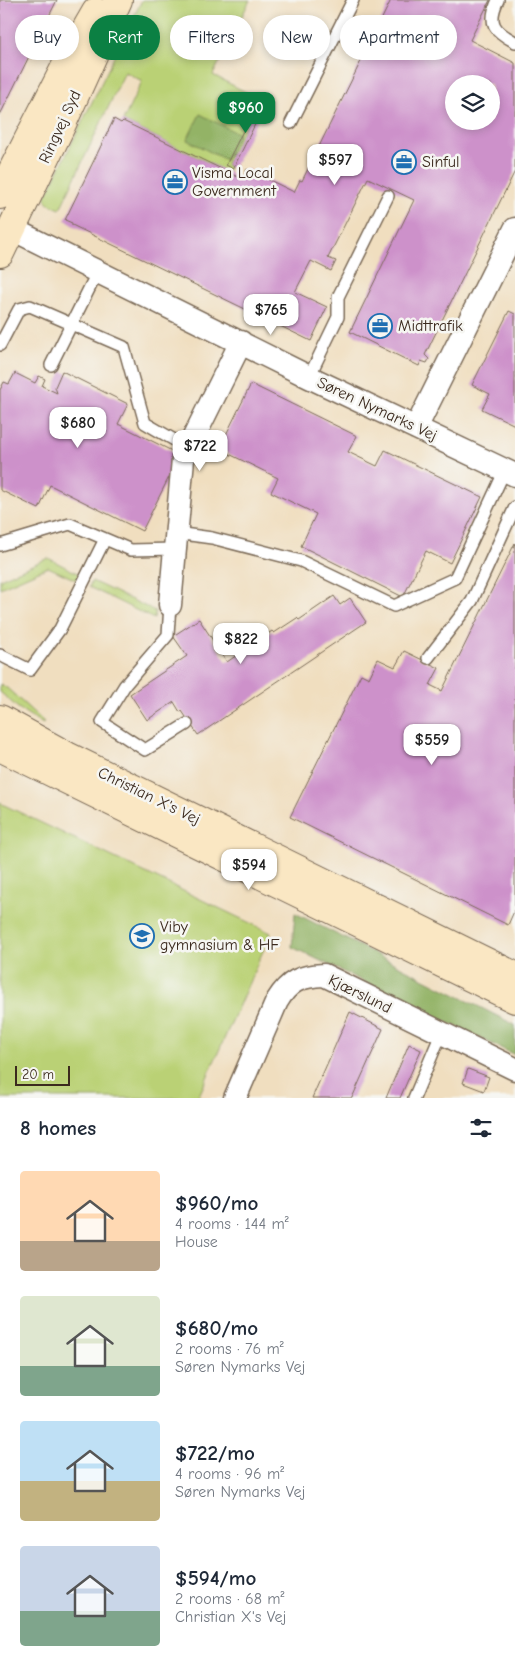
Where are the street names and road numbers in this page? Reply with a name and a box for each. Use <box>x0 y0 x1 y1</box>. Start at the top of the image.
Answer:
street label: Ringvej Syd <box>35 88 85 166</box>
street label: Søren Nymarks Vej <box>314 373 440 445</box>
street label: Christian X's Vej <box>95 764 203 828</box>
street label: Kjærslund <box>326 971 394 1017</box>

